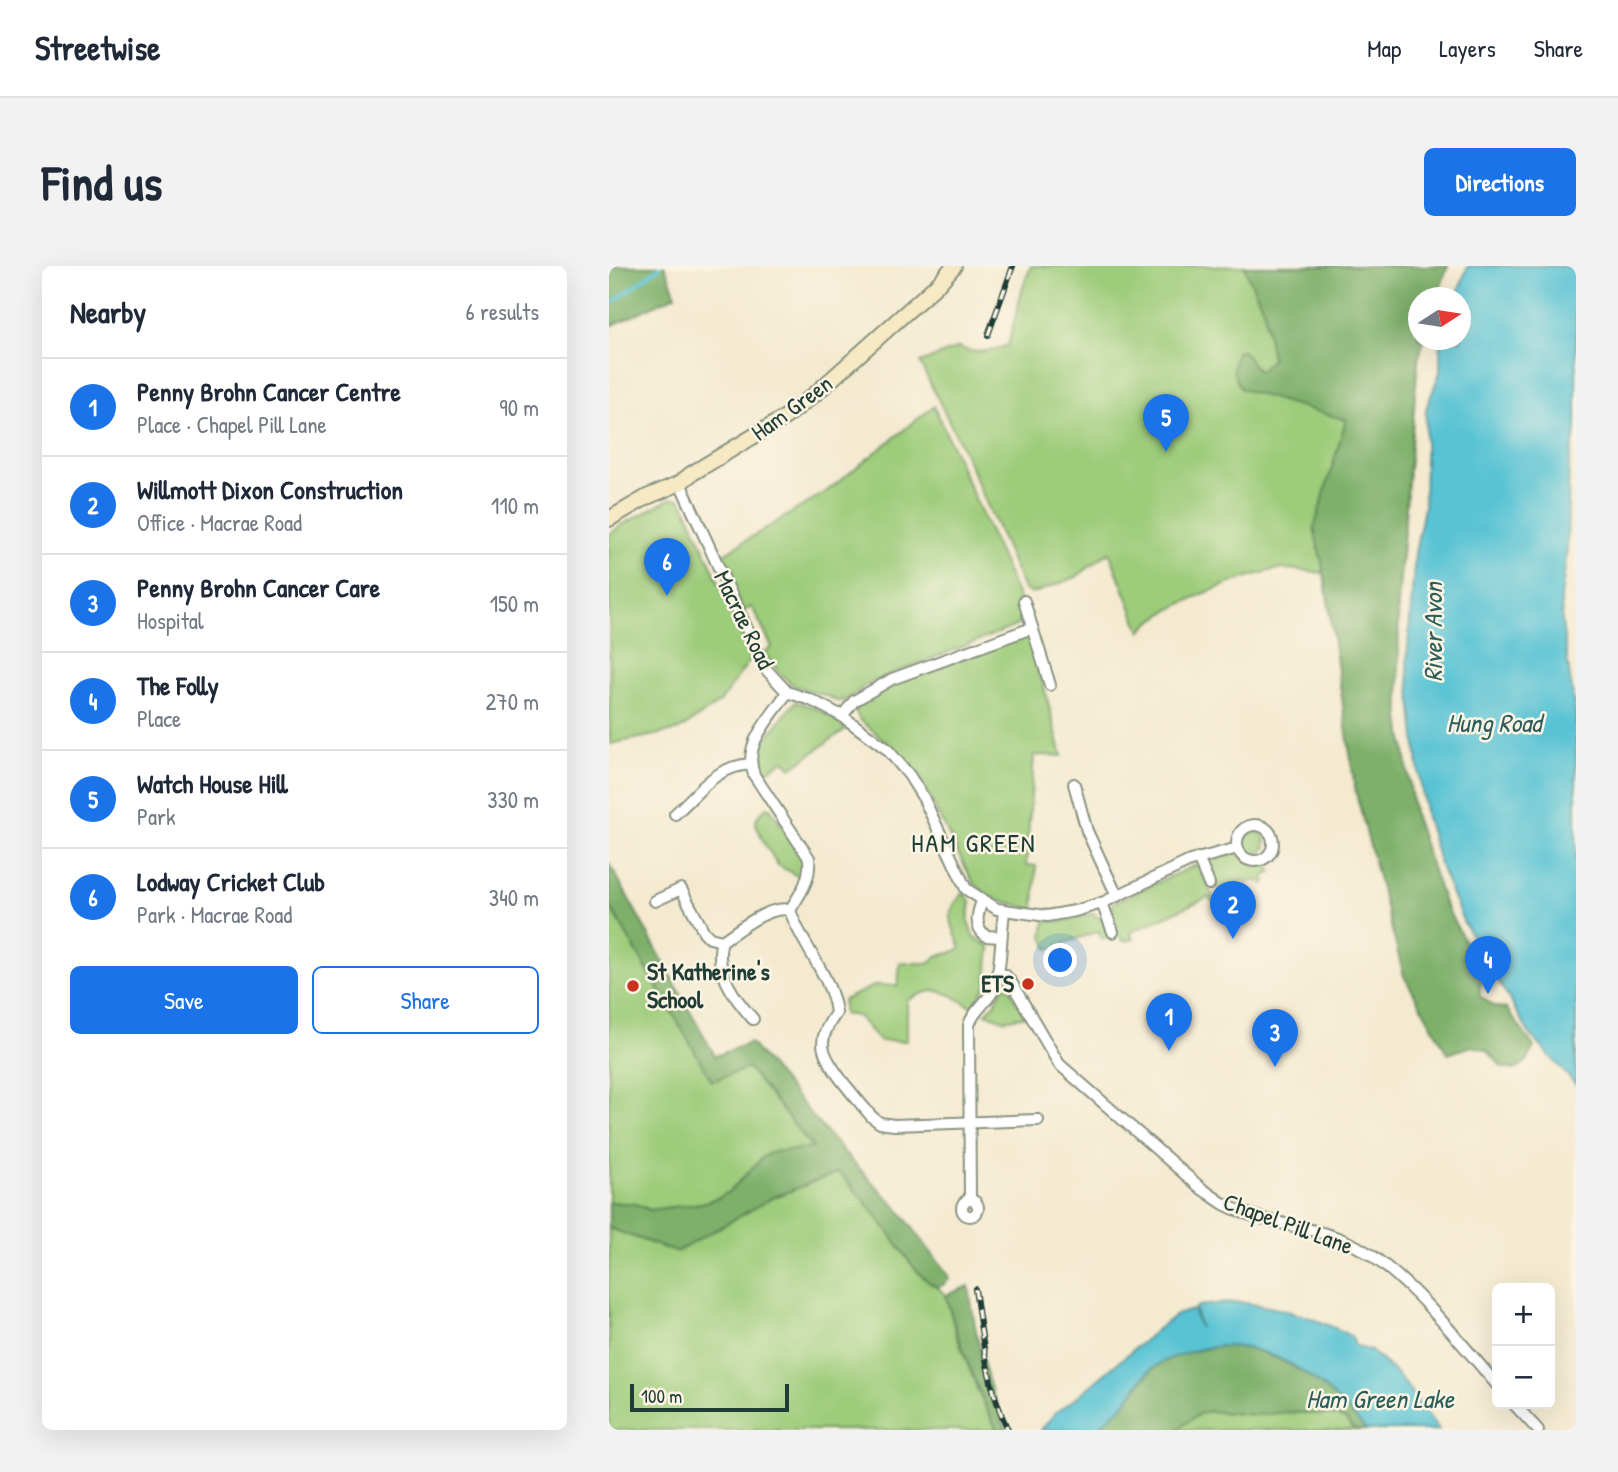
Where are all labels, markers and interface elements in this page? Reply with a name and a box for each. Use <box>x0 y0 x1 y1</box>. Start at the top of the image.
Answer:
text: Streetwise <box>35 26 160 70</box>
text: Map <box>1367 32 1401 64</box>
text: Layers <box>1439 32 1496 64</box>
text: Share <box>1534 32 1583 64</box>
button: Directions <box>1424 148 1576 216</box>
text: Find us <box>42 149 162 215</box>
north arrow <box>1408 287 1471 350</box>
text: Nearby <box>70 292 146 332</box>
text: 6 results <box>466 296 539 327</box>
street label: Ham Green <box>744 367 839 448</box>
text: Penny Brohn Cancer Centre <box>137 374 401 409</box>
text: 1 <box>89 392 97 423</box>
text: 90 m <box>499 392 539 423</box>
pin: 5 <box>1143 394 1189 452</box>
text: Place · Chapel Pill Lane <box>137 409 327 440</box>
text: Willmott Dixon Construction <box>137 472 403 507</box>
text: 2 <box>88 490 98 521</box>
text: 110 m <box>491 490 539 521</box>
text: Office · Macrae Road <box>137 507 302 538</box>
pin: 6 <box>644 538 690 596</box>
street label: Macrae Road <box>707 565 783 674</box>
text: Penny Brohn Cancer Care <box>137 570 380 605</box>
water label: River Avon <box>1415 580 1450 682</box>
text: 3 <box>88 588 98 619</box>
text: 150 m <box>490 588 539 619</box>
text: Hospital <box>137 605 204 636</box>
text: The Folly <box>137 668 219 703</box>
text: 4 <box>89 686 97 717</box>
text: 270 m <box>486 686 539 717</box>
text: Place <box>137 703 181 734</box>
water label: Hung Road <box>1447 705 1545 741</box>
text: Watch House Hill <box>137 766 288 801</box>
text: 5 <box>88 784 98 815</box>
text: 330 m <box>487 784 539 815</box>
text: Park <box>137 801 175 832</box>
district label: HAM GREEN <box>911 825 1037 860</box>
text: Lodway Cricket Club <box>137 864 325 899</box>
pin: 2 <box>1210 881 1256 939</box>
text: 6 <box>88 882 98 913</box>
text: 340 m <box>489 882 539 913</box>
text: Park · Macrae Road <box>137 899 292 930</box>
pin: 4 <box>1465 936 1511 994</box>
your location <box>1043 943 1077 977</box>
place label: St Katherine's School <box>647 955 770 1015</box>
button: Save <box>70 966 298 1034</box>
button: Share <box>312 966 539 1034</box>
place label: ETS <box>981 967 1014 999</box>
marker: ETS <box>1020 976 1036 992</box>
marker: St Katherine's School <box>625 978 641 994</box>
pin: 1 <box>1146 993 1192 1051</box>
pin: 3 <box>1252 1009 1298 1067</box>
street label: Chapel Pill Lane <box>1219 1185 1358 1261</box>
map controls <box>1492 1283 1555 1409</box>
button: + <box>1492 1283 1555 1346</box>
button: − <box>1492 1346 1555 1409</box>
scale bar <box>630 1381 789 1413</box>
water label: Ham Green Lake <box>1306 1381 1456 1416</box>
text: 100 m <box>641 1383 682 1409</box>

